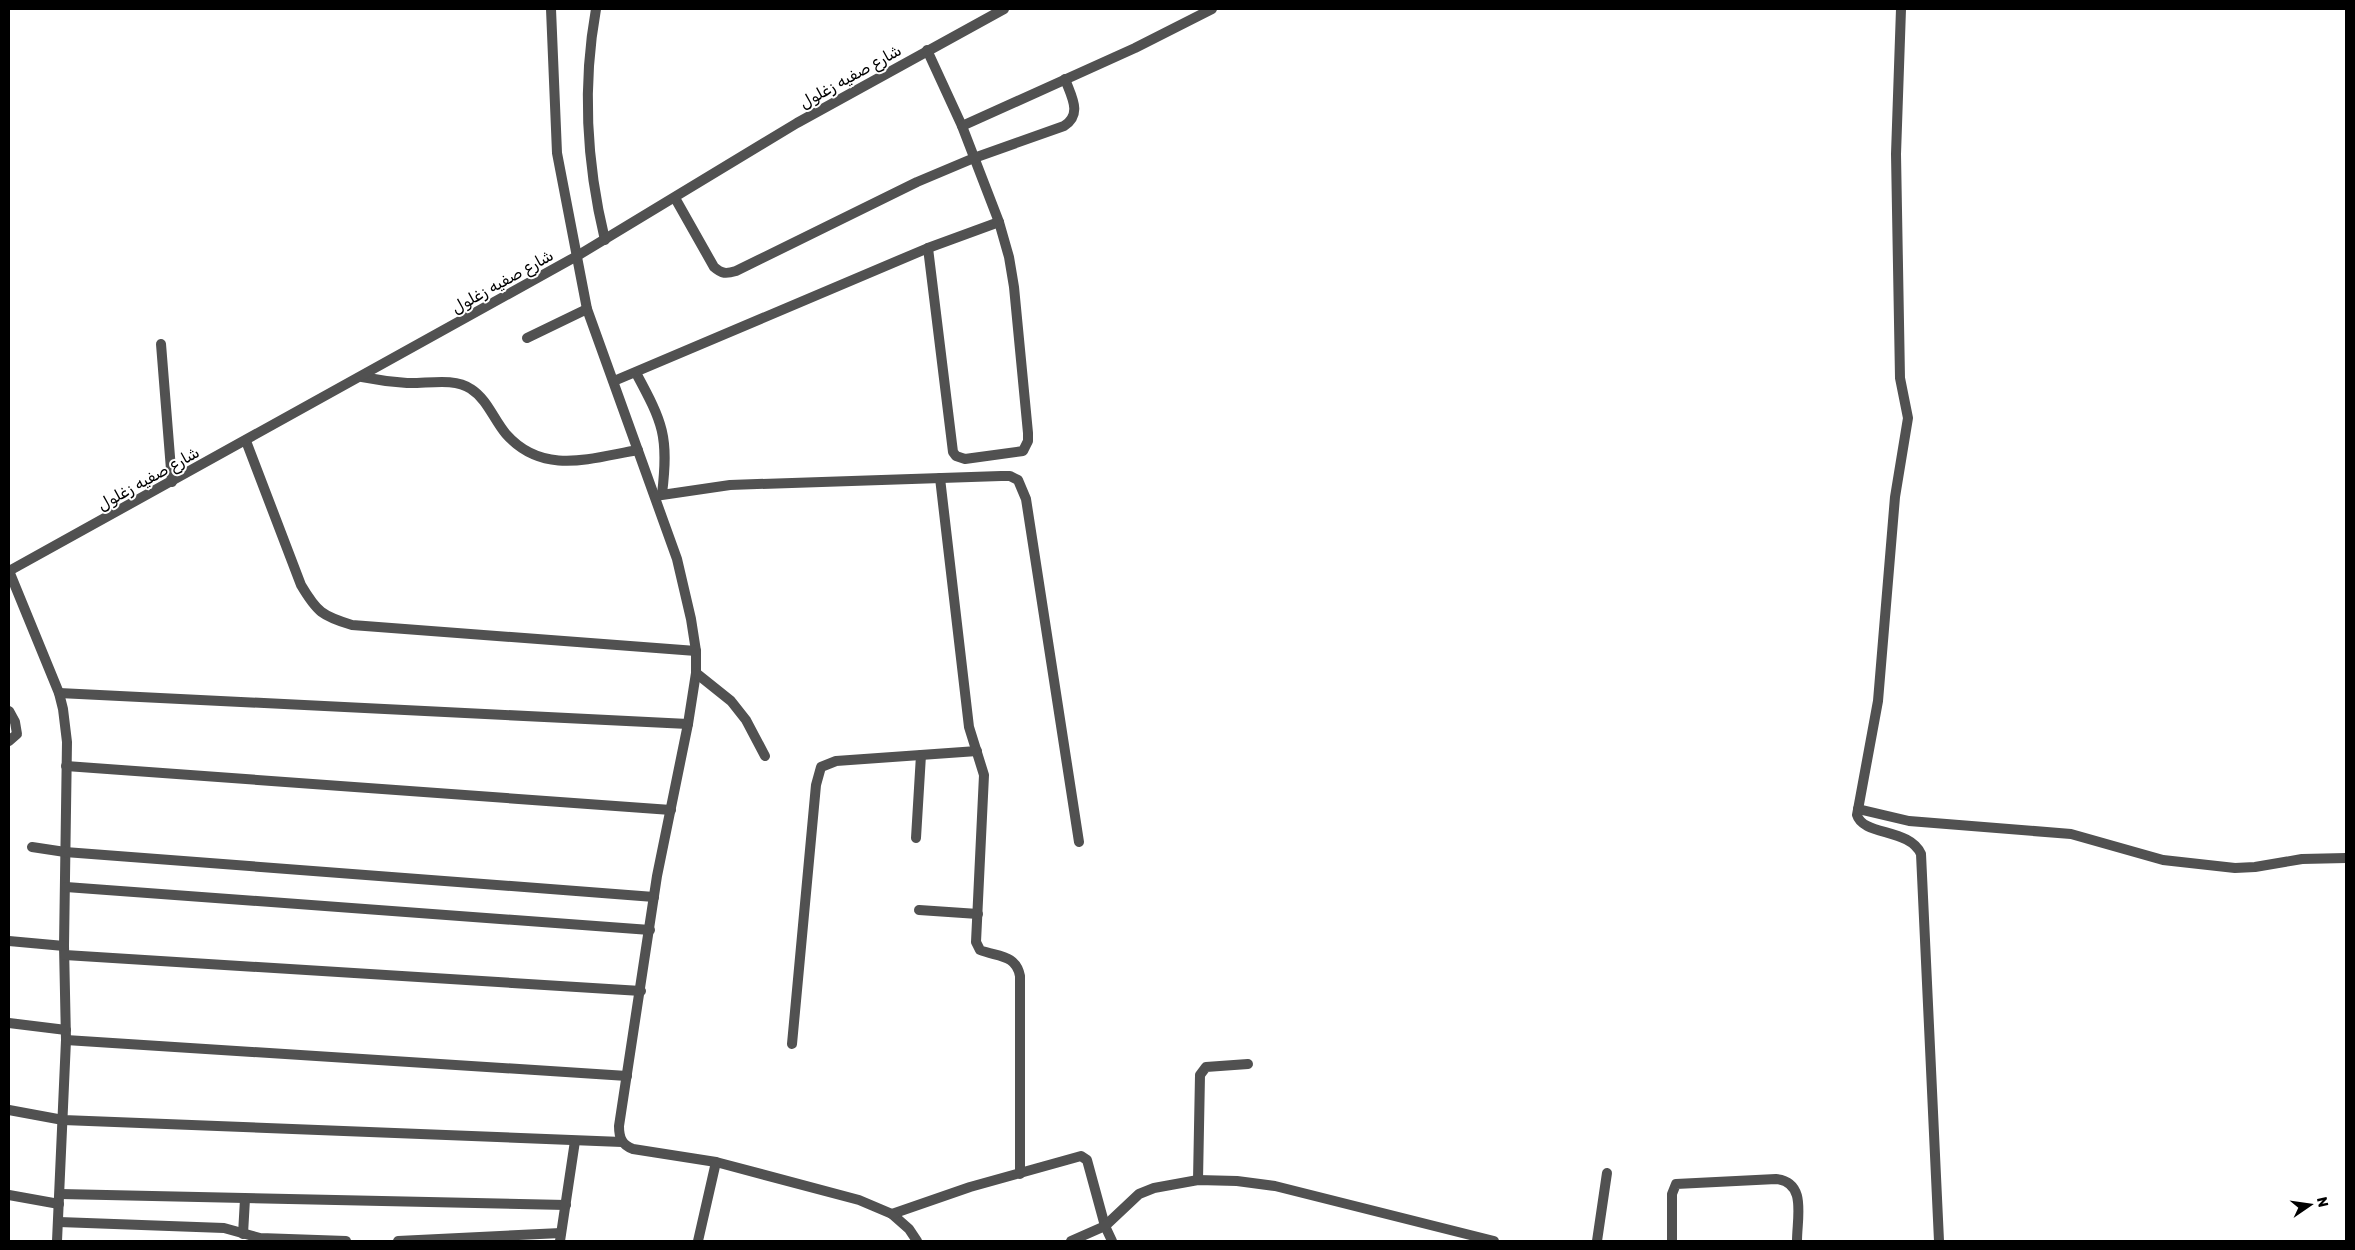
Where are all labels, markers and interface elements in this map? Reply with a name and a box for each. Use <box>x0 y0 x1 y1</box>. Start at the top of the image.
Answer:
street label: شارع صفيه زغلول <box>796 41 906 114</box>
street label: شارع صفيه زغلول <box>448 246 558 319</box>
street label: شارع صفيه زغلول <box>94 443 204 516</box>
north arrow <box>2285 1180 2335 1230</box>
text: N <box>2313 1195 2332 1209</box>

